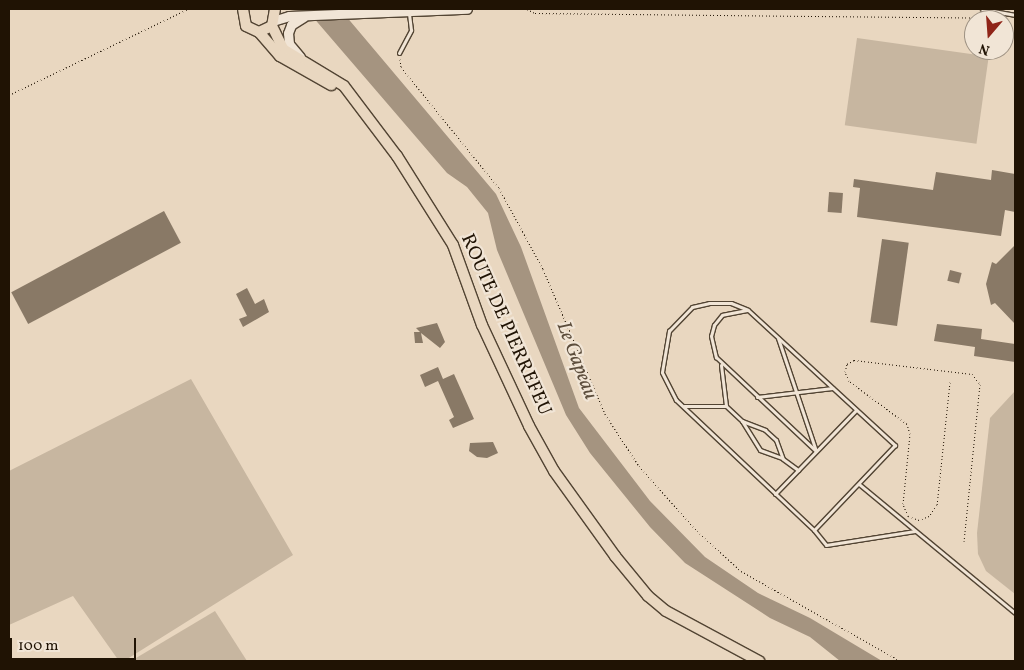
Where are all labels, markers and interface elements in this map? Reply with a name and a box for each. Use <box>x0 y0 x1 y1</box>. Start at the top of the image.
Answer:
north arrow <box>964 10 1014 60</box>
text: N <box>977 38 992 59</box>
street label: ROUTE DE PIERREFEU <box>455 231 555 419</box>
water label: Le Gapeau <box>550 319 602 403</box>
scale bar <box>12 628 139 660</box>
text: 100 m <box>18 636 58 657</box>

